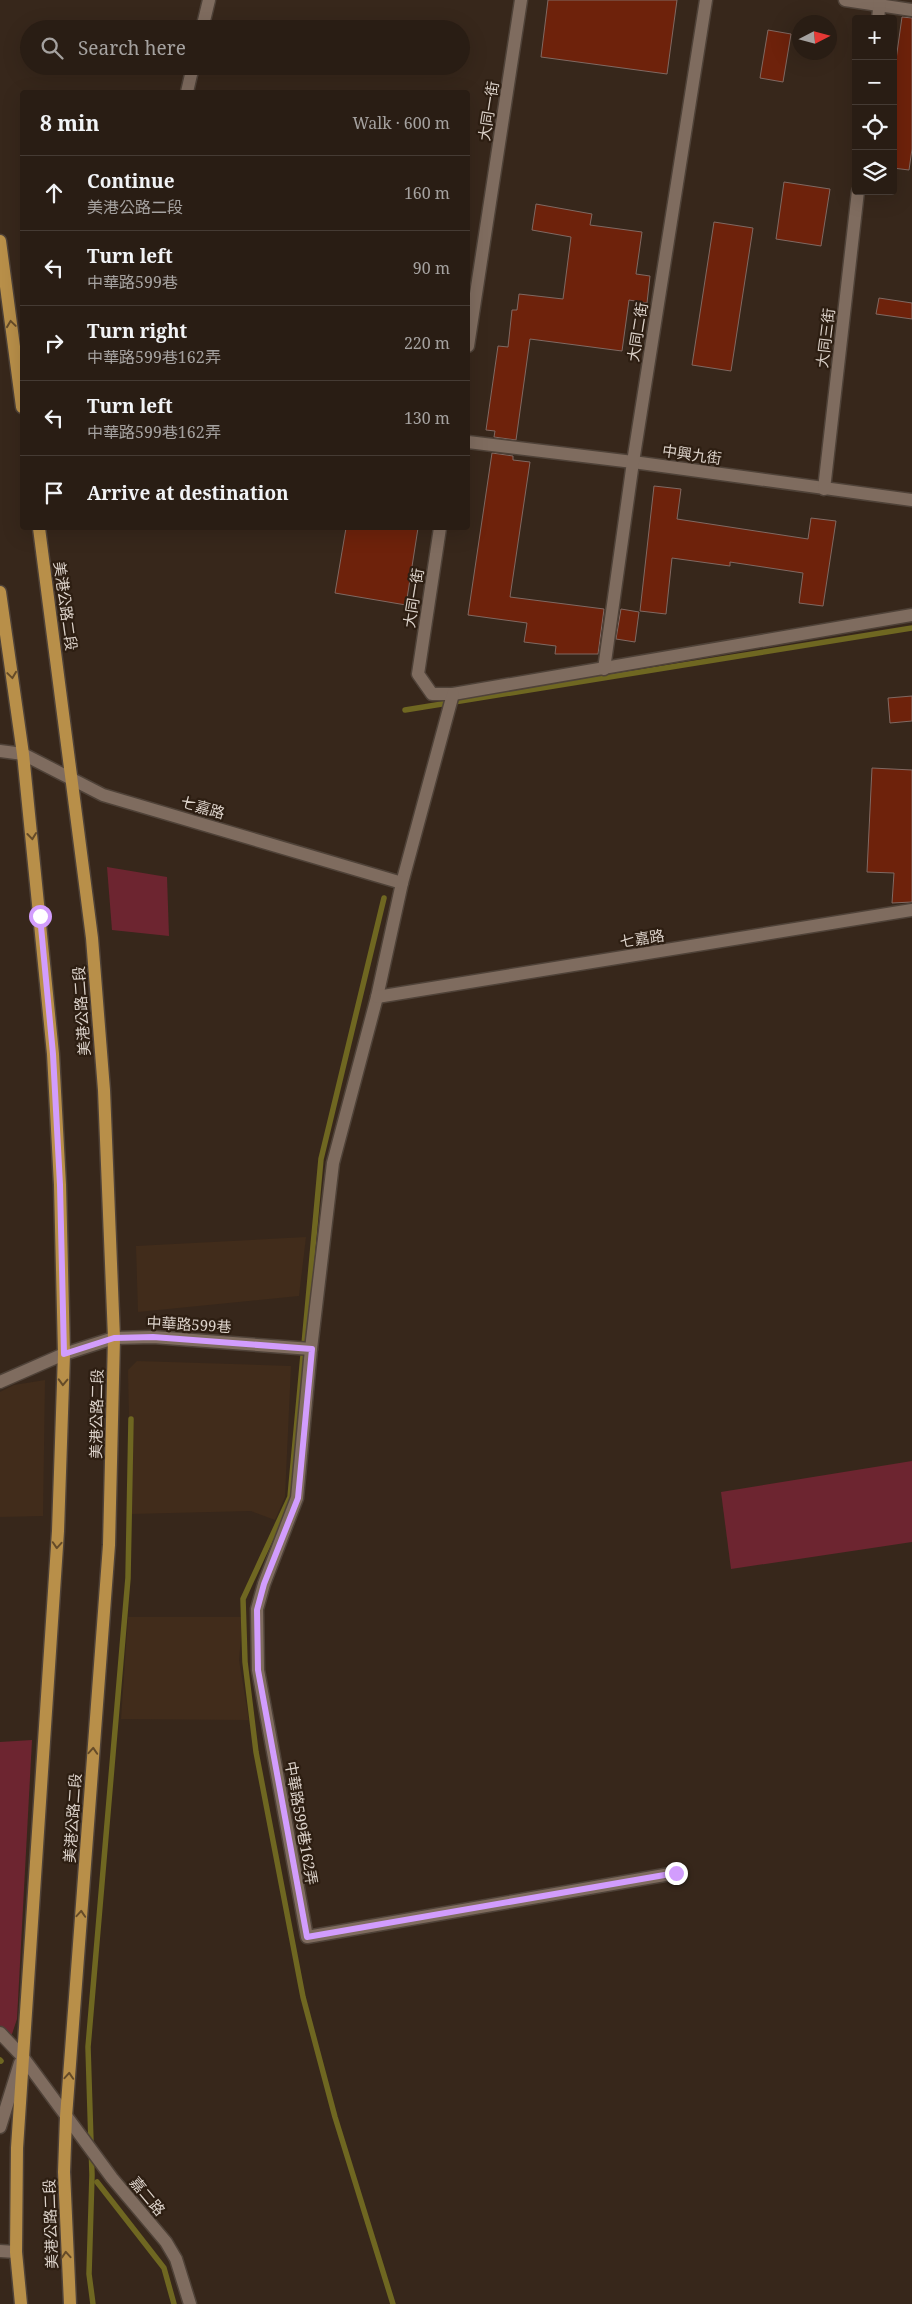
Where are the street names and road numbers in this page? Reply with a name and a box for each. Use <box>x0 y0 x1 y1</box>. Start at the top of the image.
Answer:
street label: 大同一街 <box>473 80 503 142</box>
street label: 大同二街 <box>622 301 652 363</box>
street label: 大同三街 <box>811 307 839 369</box>
street label: 中興九街 <box>661 440 723 468</box>
street label: 美港公路二段 <box>50 560 82 652</box>
street label: 大同一街 <box>398 567 428 629</box>
street label: 七嘉路 <box>179 791 227 823</box>
street label: 七嘉路 <box>618 925 666 951</box>
street label: 美港公路二段 <box>68 965 94 1057</box>
street label: 中華路599巷 <box>146 1312 232 1336</box>
street label: 美港公路二段 <box>85 1369 107 1459</box>
street label: 中華路599巷162弄 <box>281 1760 323 1886</box>
street label: 美港公路二段 <box>59 1772 85 1864</box>
street label: 嘉二路 <box>126 2172 170 2220</box>
street label: 美港公路二段 <box>38 2179 62 2269</box>

